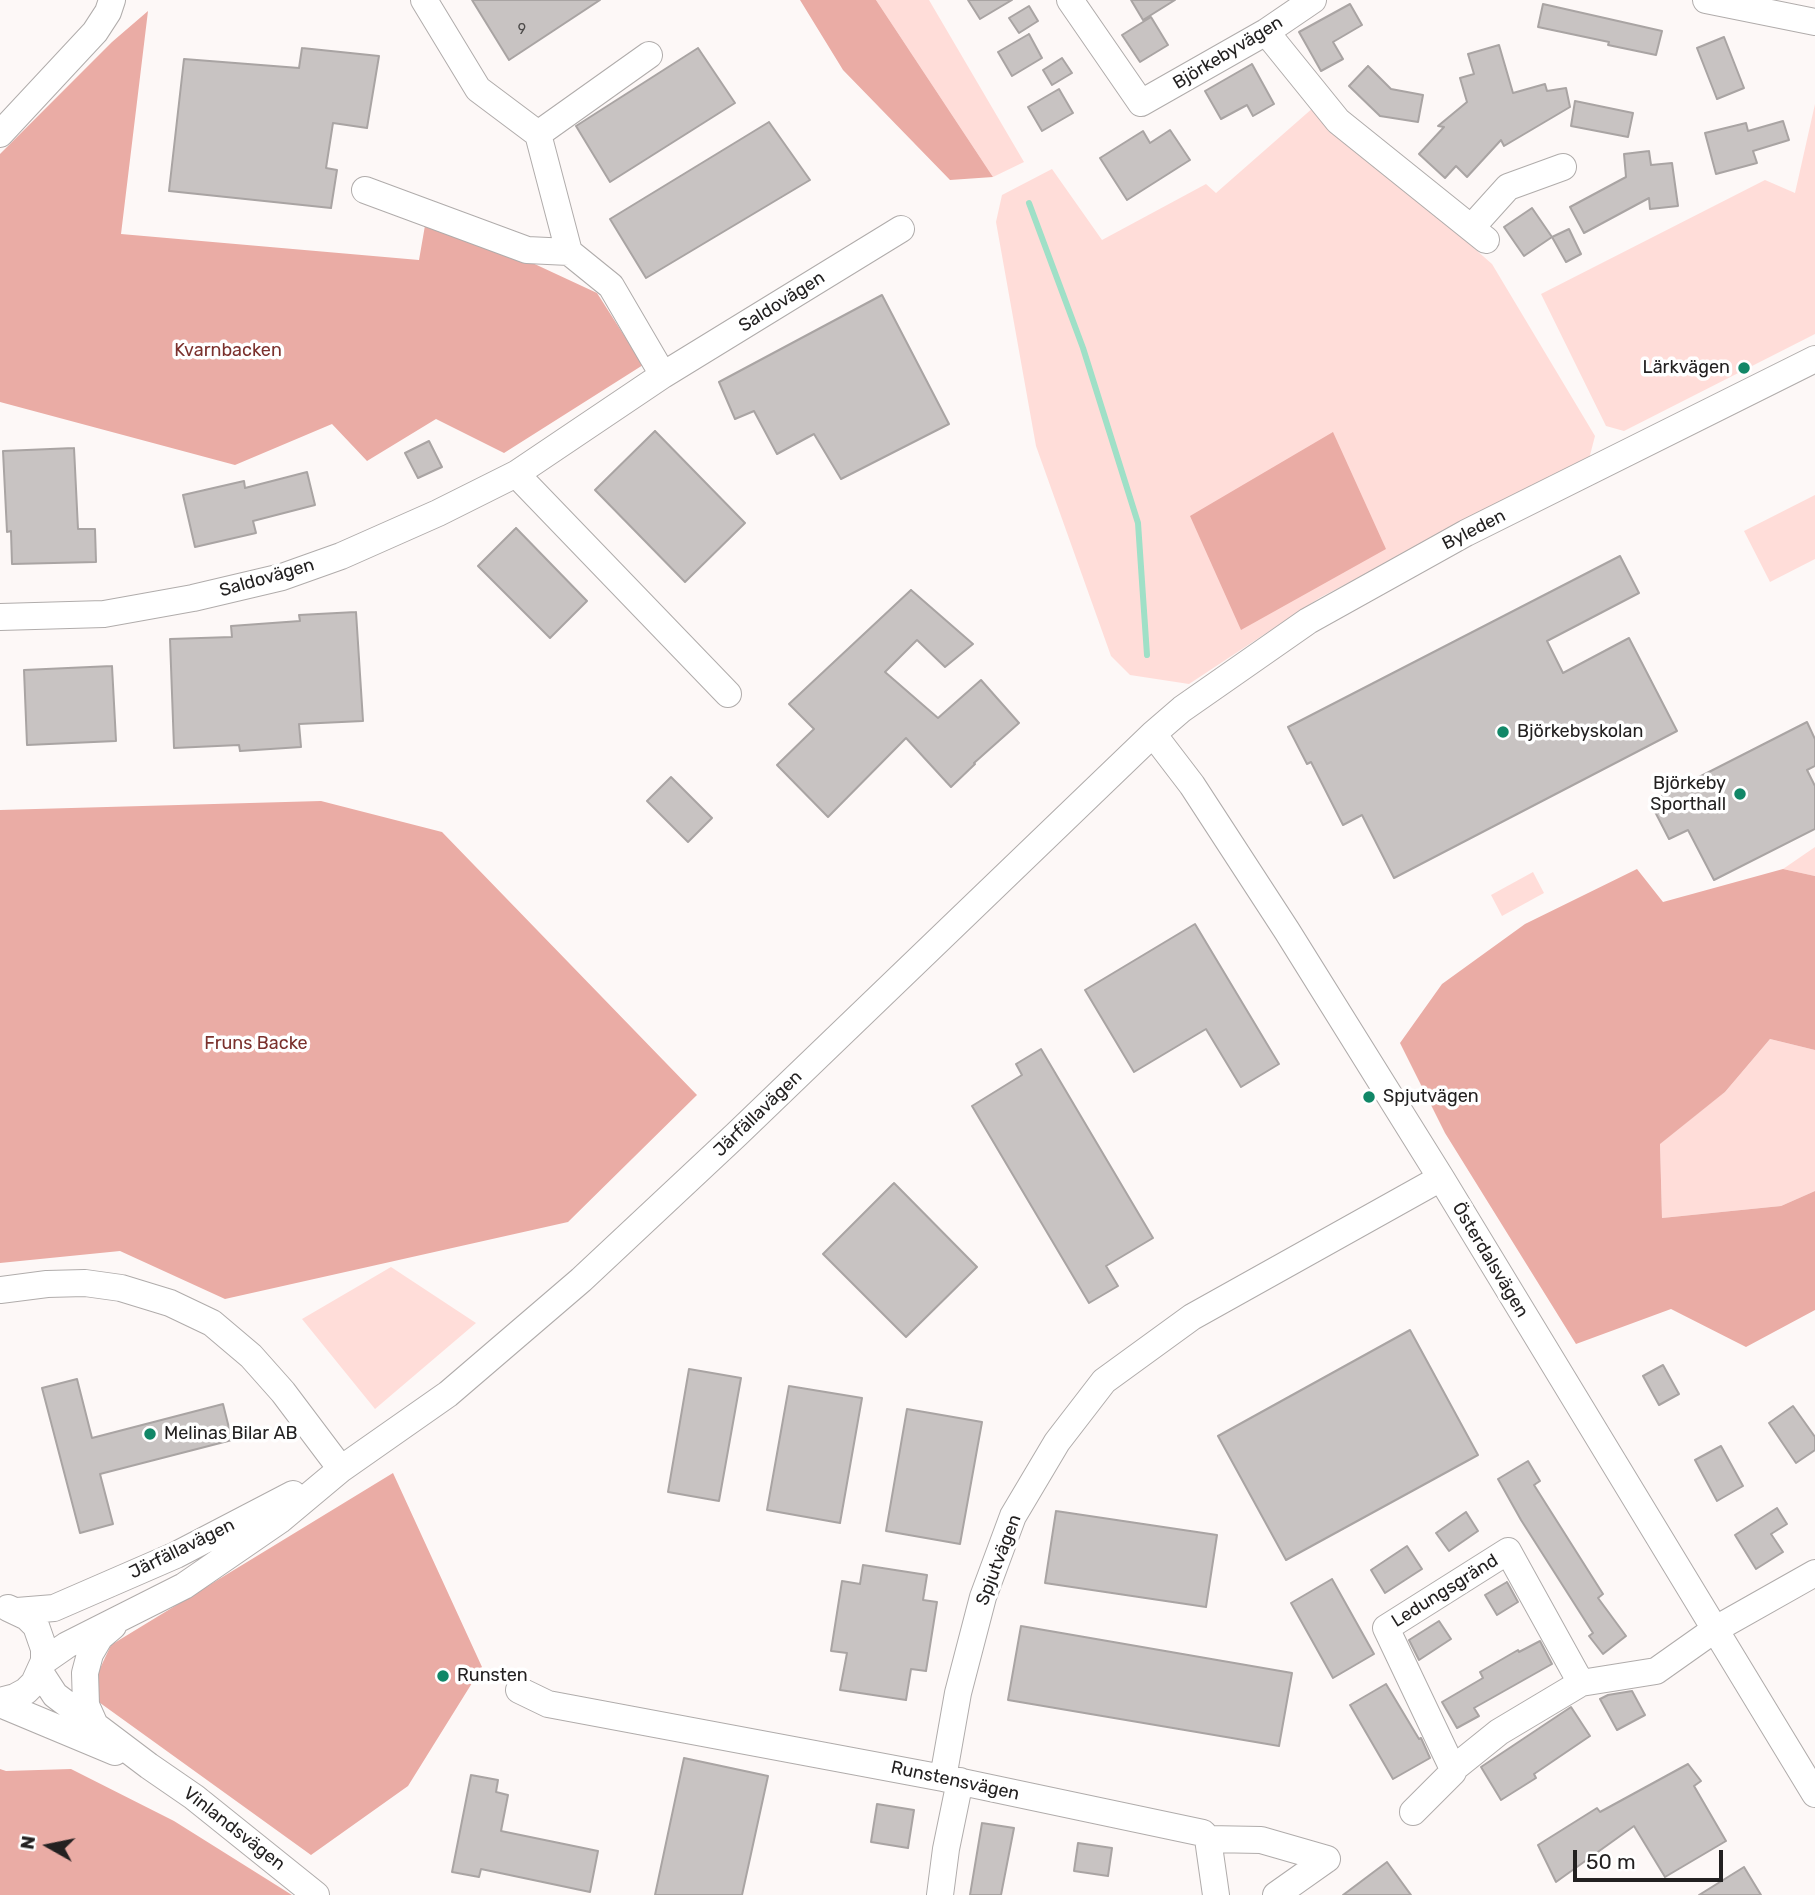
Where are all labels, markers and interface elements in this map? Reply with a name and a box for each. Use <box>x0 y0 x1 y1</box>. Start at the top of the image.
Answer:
street label: Björkebyvägen <box>1169 12 1287 94</box>
house number: 9 <box>518 22 526 38</box>
street label: Saldovägen <box>735 267 829 337</box>
park label: Kvarnbacken <box>174 340 282 362</box>
place label: Lärkvägen <box>1643 357 1730 379</box>
marker: Lärkvägen <box>1736 360 1752 376</box>
street label: Byleden <box>1439 505 1509 555</box>
street label: Saldovägen <box>217 554 317 602</box>
place label: Björkebyskolan <box>1517 721 1643 743</box>
marker: Björkebyskolan <box>1495 724 1511 740</box>
place label: Björkeby Sporthall <box>1650 773 1726 816</box>
marker: Björkeby Sporthall <box>1732 786 1748 802</box>
park label: Fruns Backe <box>204 1033 308 1055</box>
street label: Järfällavägen <box>709 1066 807 1162</box>
place label: Spjutvägen <box>1383 1086 1479 1108</box>
marker: Spjutvägen <box>1361 1089 1377 1105</box>
street label: Österdalsvägen <box>1447 1199 1533 1321</box>
place label: Melinas Bilar AB <box>164 1423 298 1445</box>
marker: Melinas Bilar AB <box>142 1426 158 1442</box>
street label: Spjutvägen <box>972 1511 1026 1609</box>
street label: Järfällavägen <box>126 1514 238 1584</box>
street label: Ledungsgränd <box>1388 1550 1502 1632</box>
place label: Runsten <box>457 1665 528 1687</box>
marker: Runsten <box>435 1668 451 1684</box>
street label: Runstensvägen <box>889 1757 1021 1805</box>
street label: Vinlandsvägen <box>179 1783 289 1875</box>
north arrow <box>14 1811 84 1881</box>
text: N <box>15 1834 40 1851</box>
scale bar <box>1577 1836 1728 1880</box>
text: 50 m <box>1586 1849 1636 1874</box>

